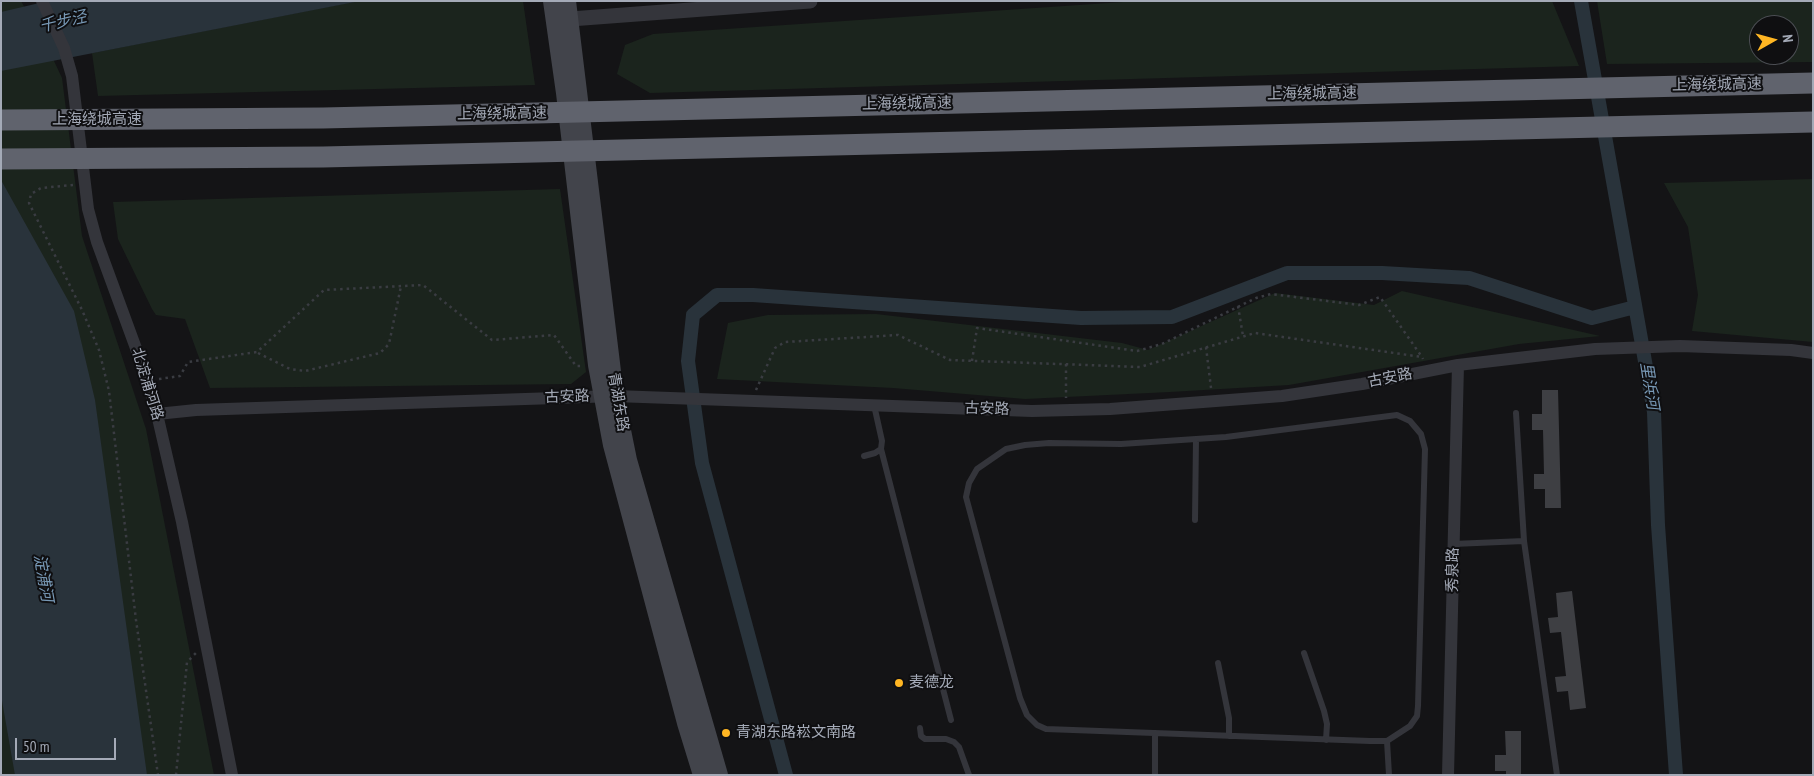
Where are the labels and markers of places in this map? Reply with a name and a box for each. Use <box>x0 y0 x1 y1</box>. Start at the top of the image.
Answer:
place label: 麦德龙 <box>909 674 954 692</box>
marker: 麦德龙 <box>893 677 905 689</box>
place label: 青湖东路崧文南路 <box>736 724 856 742</box>
marker: 青湖东路崧文南路 <box>720 727 732 739</box>

